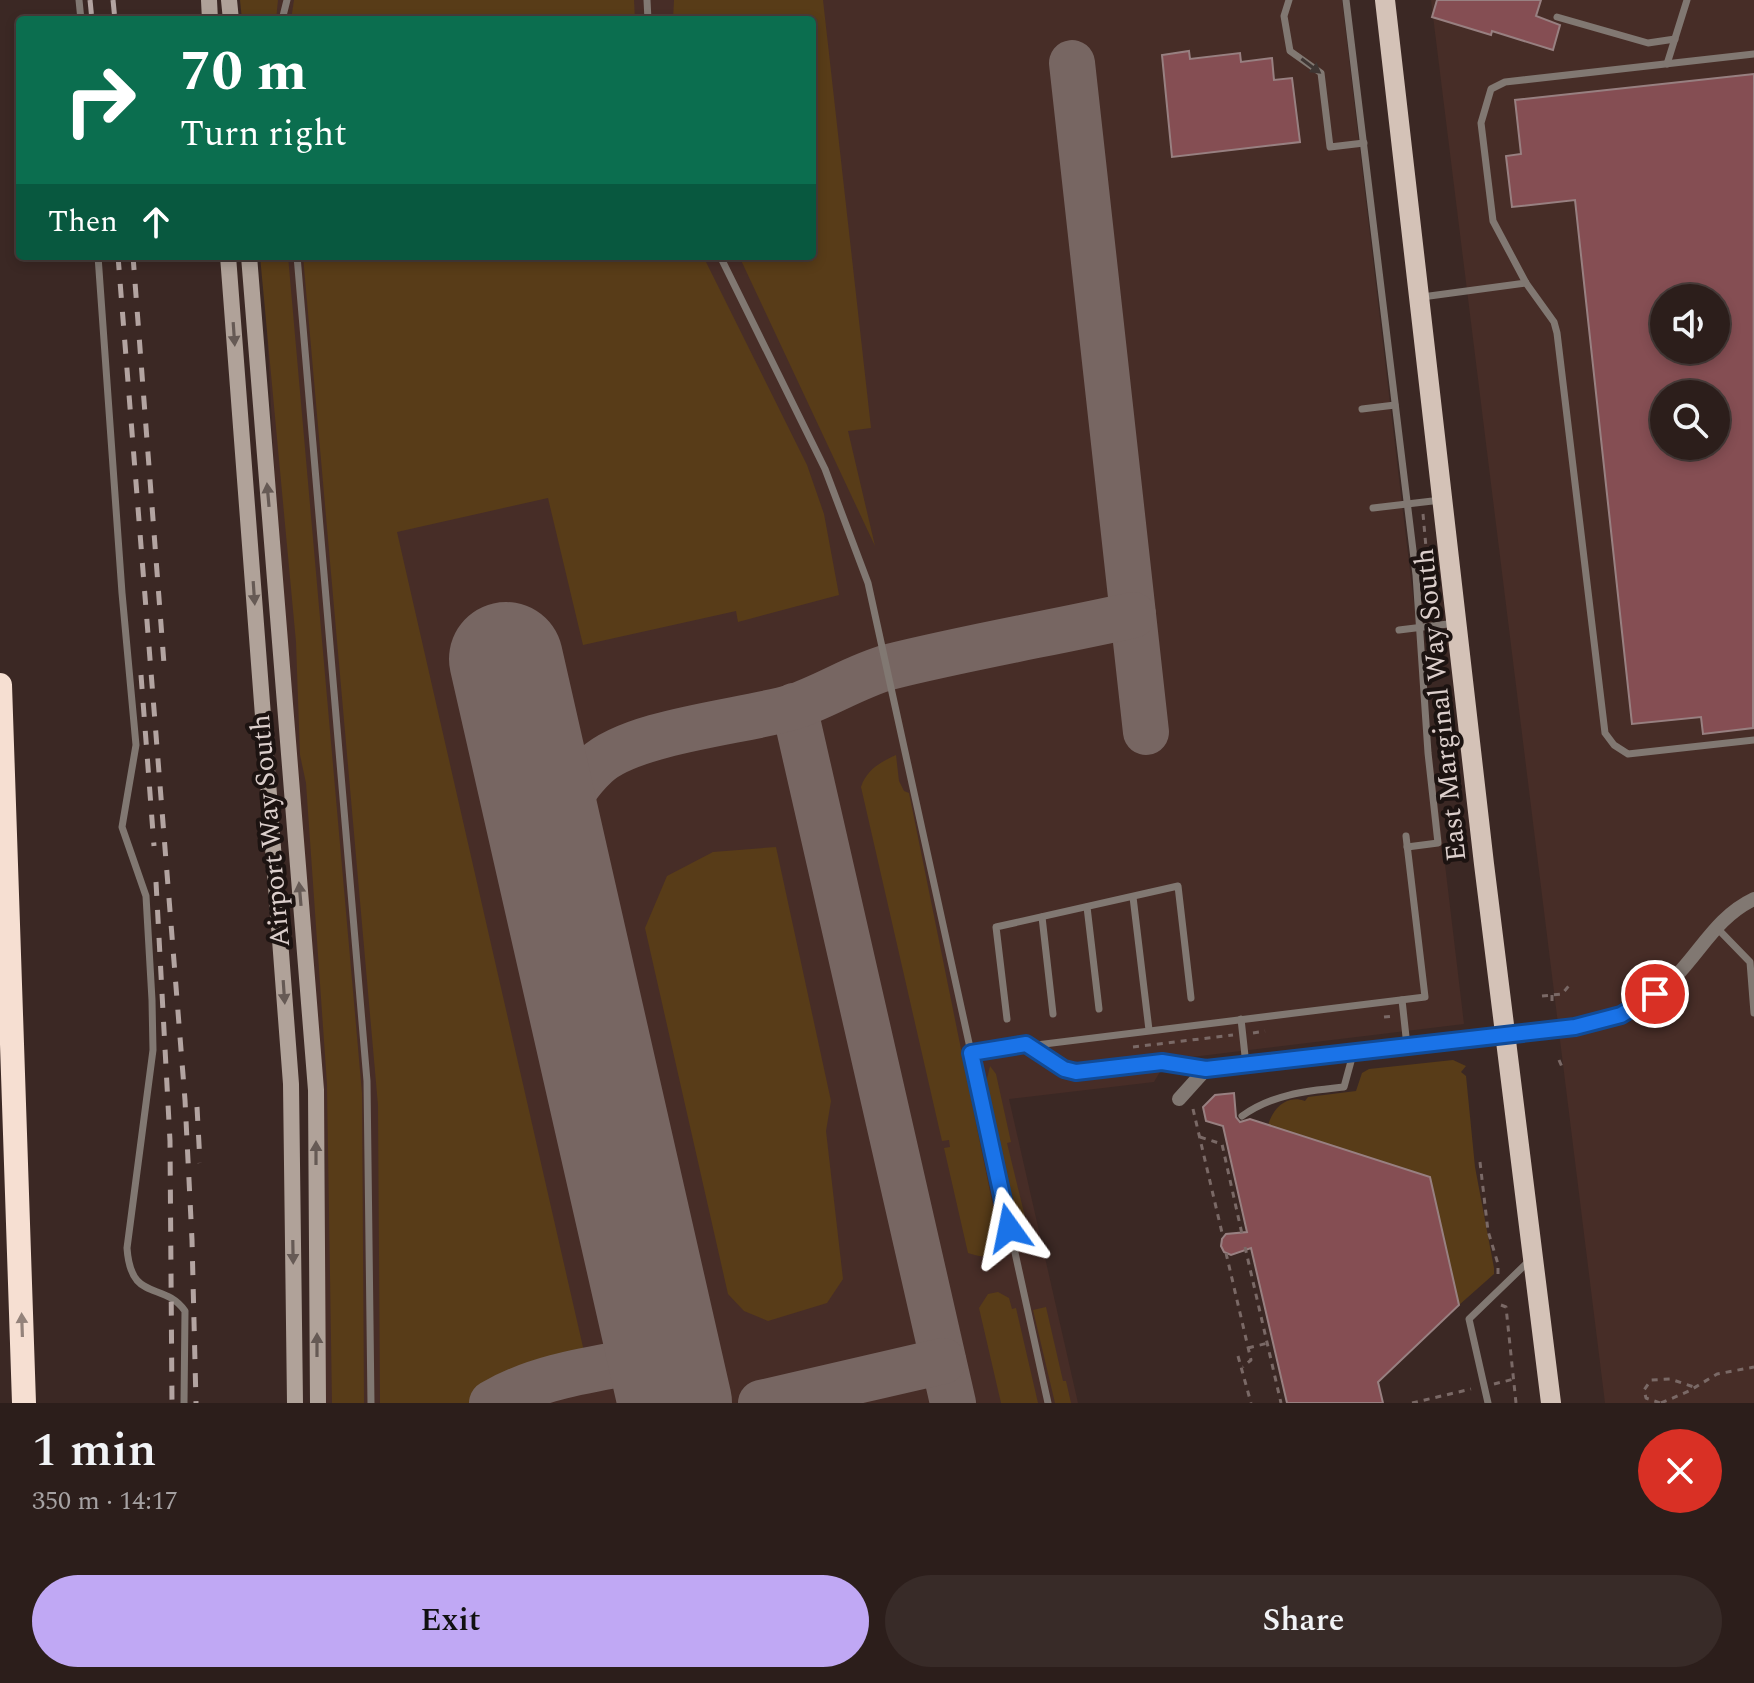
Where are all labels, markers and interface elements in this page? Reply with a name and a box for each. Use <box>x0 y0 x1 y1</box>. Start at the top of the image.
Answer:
text: 70 m <box>180 30 307 115</box>
icon: right <box>48 48 152 152</box>
one-way arrow <box>1300 58 1322 74</box>
text: Turn right <box>180 107 347 162</box>
text: Then <box>48 199 118 245</box>
icon: ahead <box>134 200 178 244</box>
map controls <box>1650 284 1730 460</box>
button: sound <box>1650 284 1730 364</box>
one-way arrow <box>228 322 241 347</box>
button: search <box>1650 380 1730 460</box>
one-way arrow <box>261 482 274 507</box>
street label: East Marginal Way South <box>1403 546 1478 864</box>
one-way arrow <box>248 581 261 606</box>
street label: Airport Way South <box>239 713 302 949</box>
one-way arrow <box>293 881 306 906</box>
pin <box>1621 960 1689 1028</box>
icon: arrive <box>1633 972 1677 1016</box>
one-way arrow <box>278 980 291 1005</box>
one-way arrow <box>310 1140 322 1165</box>
position arrow <box>967 1186 1051 1270</box>
one-way arrow <box>287 1240 299 1265</box>
one-way arrow <box>15 1312 28 1337</box>
one-way arrow <box>311 1332 323 1357</box>
text: 1 min <box>32 1414 157 1487</box>
button: close <box>1638 1429 1722 1513</box>
text: 350 m · 14:17 <box>32 1481 178 1521</box>
button: Exit <box>32 1575 869 1667</box>
button: Share <box>885 1575 1722 1667</box>

